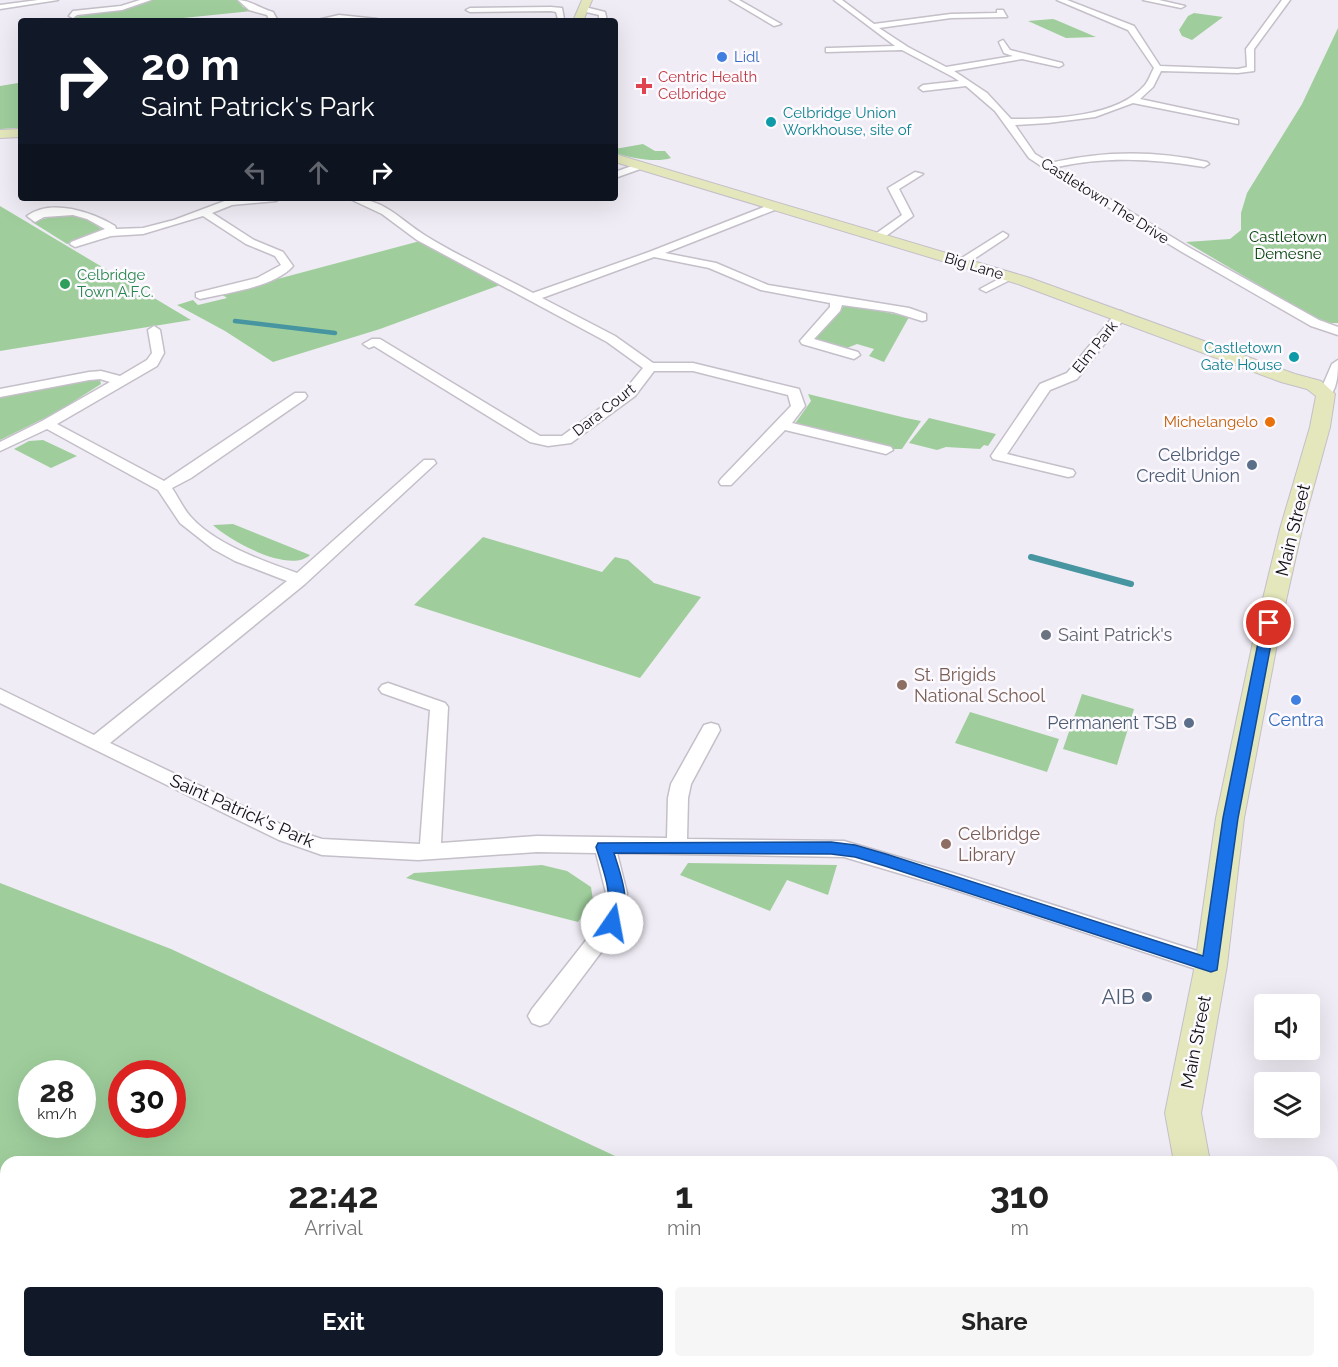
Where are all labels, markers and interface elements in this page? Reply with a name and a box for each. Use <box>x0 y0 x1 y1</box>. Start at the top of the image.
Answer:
text: 20 m <box>141 41 240 90</box>
icon: right <box>42 42 120 120</box>
place label: Lidl <box>734 48 760 66</box>
marker: Lidl <box>715 50 729 64</box>
place label: Centric Health Celbridge <box>658 68 757 103</box>
marker: Centric Health Celbridge <box>635 77 653 95</box>
text: Saint Patrick's Park <box>141 91 374 122</box>
place label: Celbridge Union Workhouse, site of <box>783 104 912 139</box>
marker: Celbridge Union Workhouse, site of <box>764 115 778 129</box>
street label: Castletown The Drive <box>1038 154 1173 248</box>
icon: left <box>239 156 272 189</box>
icon: ahead <box>302 156 335 189</box>
icon: right <box>365 156 398 189</box>
park label: Castletown Demesne <box>1249 228 1327 263</box>
street label: Big Lane <box>942 249 1006 284</box>
place label: Celbridge Town A.F.C. <box>77 266 154 301</box>
marker: Celbridge Town A.F.C. <box>58 277 72 291</box>
street label: Elm Park <box>1069 317 1121 377</box>
place label: Castletown Gate House <box>1201 339 1282 374</box>
marker: Castletown Gate House <box>1287 350 1301 364</box>
street label: Dara Court <box>569 380 639 440</box>
place label: Michelangelo <box>1164 413 1258 431</box>
marker: Michelangelo <box>1263 415 1277 429</box>
place label: Celbridge Credit Union <box>1136 444 1240 486</box>
marker: Celbridge Credit Union <box>1245 458 1259 472</box>
street label: Main Street <box>1271 482 1314 578</box>
pin <box>1243 597 1294 648</box>
icon: arrive <box>1252 606 1285 639</box>
place label: Saint Patrick's <box>1058 624 1173 645</box>
marker: Saint Patrick's <box>1039 628 1053 642</box>
place label: St. Brigids National School <box>914 664 1045 706</box>
marker: St. Brigids National School <box>895 678 909 692</box>
marker: Centra <box>1289 693 1303 707</box>
place label: Centra <box>1268 709 1324 730</box>
place label: Permanent TSB <box>1047 712 1177 733</box>
marker: Permanent TSB <box>1182 716 1196 730</box>
street label: Saint Patrick's Park <box>167 769 318 852</box>
place label: Celbridge Library <box>958 823 1040 865</box>
marker: Celbridge Library <box>939 837 953 851</box>
position arrow <box>580 891 644 955</box>
place label: AIB <box>1102 984 1135 1009</box>
marker: AIB <box>1140 990 1154 1004</box>
street label: Main Street <box>1176 994 1215 1090</box>
map controls <box>1254 994 1320 1138</box>
button: sound <box>1254 994 1320 1060</box>
speed limit sign: 30 <box>108 1060 186 1138</box>
button: layers <box>1254 1072 1320 1138</box>
text: 28 <box>39 1074 75 1109</box>
text: km/h <box>37 1105 77 1123</box>
text: 22:42 <box>288 1174 379 1216</box>
text: 1 <box>675 1174 693 1216</box>
text: 310 <box>990 1174 1050 1216</box>
text: Arrival <box>304 1216 363 1240</box>
text: min <box>667 1216 701 1240</box>
text: m <box>1010 1216 1029 1240</box>
button: Exit <box>24 1287 663 1356</box>
button: Share <box>675 1287 1314 1356</box>

